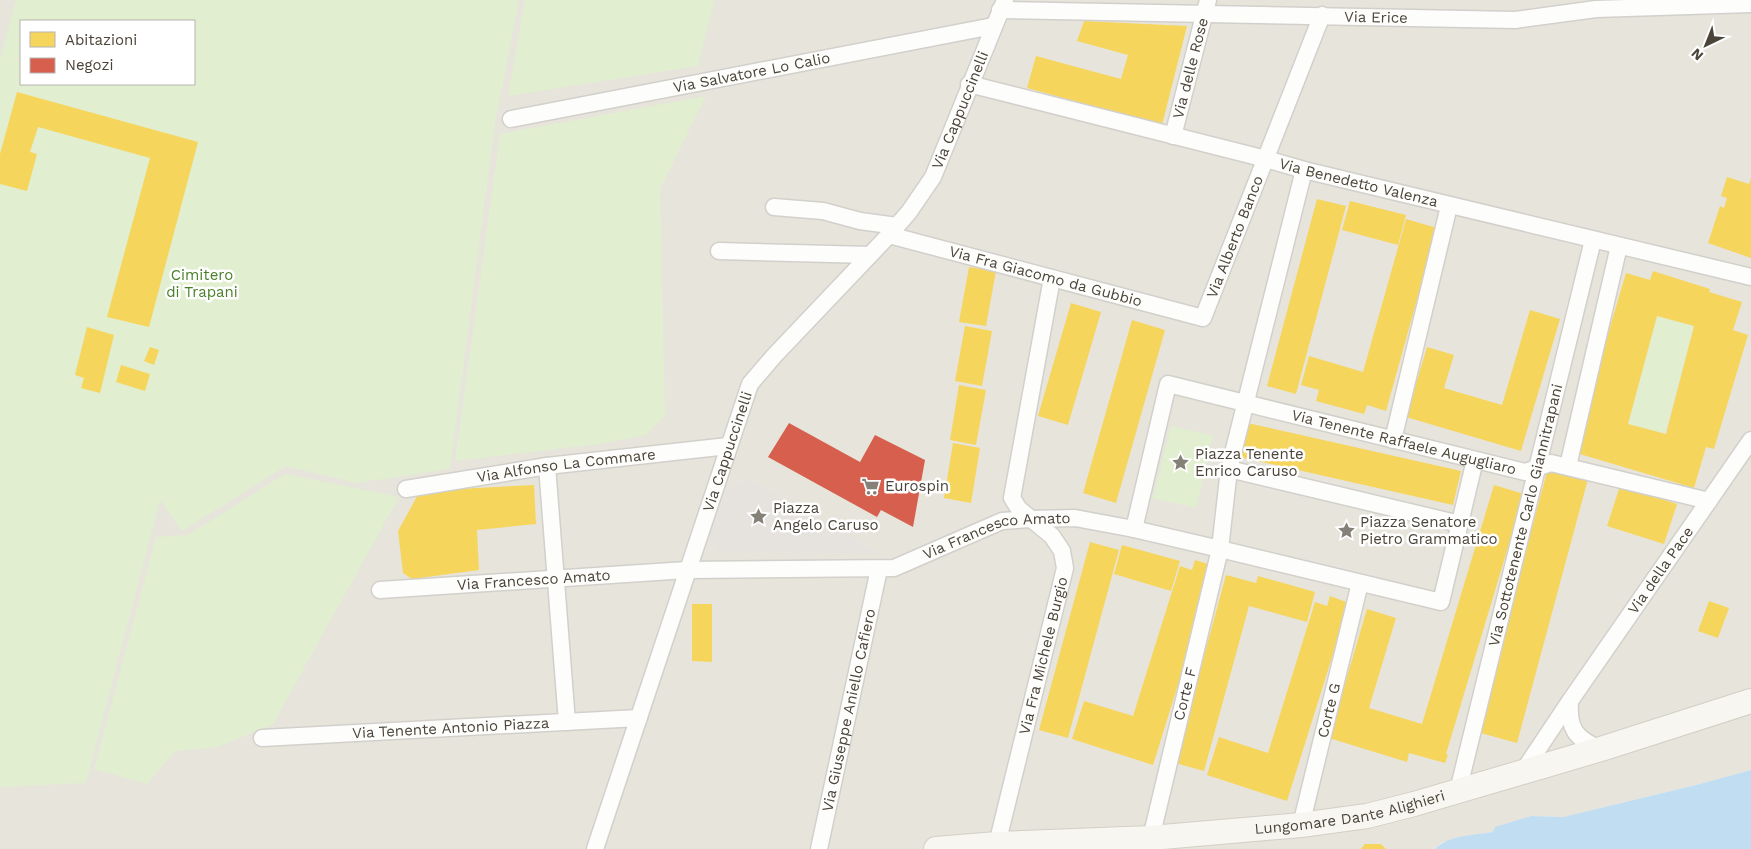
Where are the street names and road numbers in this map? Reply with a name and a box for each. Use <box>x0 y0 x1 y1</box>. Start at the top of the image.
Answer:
street label: Via Erice <box>1344 8 1408 27</box>
street label: Via delle Rose <box>1169 16 1212 121</box>
street label: Via Salvatore Lo Calio <box>672 49 832 97</box>
street label: Via Cappuccinelli <box>928 49 992 172</box>
street label: Via Benedetto Valenza <box>1277 154 1440 211</box>
street label: Via Alberto Banco <box>1203 173 1267 301</box>
street label: Via Fra Giacomo da Gubbio <box>947 242 1144 310</box>
street label: Via Sottotenente Carlo Giannitrapani <box>1485 382 1566 648</box>
street label: Via Cappuccinelli <box>699 389 756 514</box>
street label: Via Tenente Raffaele Augugliaro <box>1290 406 1518 479</box>
street label: Via Alfonso La Commare <box>476 445 657 486</box>
street label: Via Francesco Amato <box>920 509 1071 563</box>
street label: Via della Pace <box>1624 523 1697 617</box>
street label: Via Francesco Amato <box>456 566 611 594</box>
street label: Via Fra Michele Burgio <box>1015 575 1072 736</box>
street label: Via Giuseppe Aniello Cafiero <box>818 607 879 813</box>
street label: Corte F <box>1170 666 1200 722</box>
street label: Corte G <box>1314 681 1344 740</box>
street label: Via Tenente Antonio Piazza <box>352 714 550 742</box>
street label: Lungomare Dante Alighieri <box>1254 786 1447 838</box>

